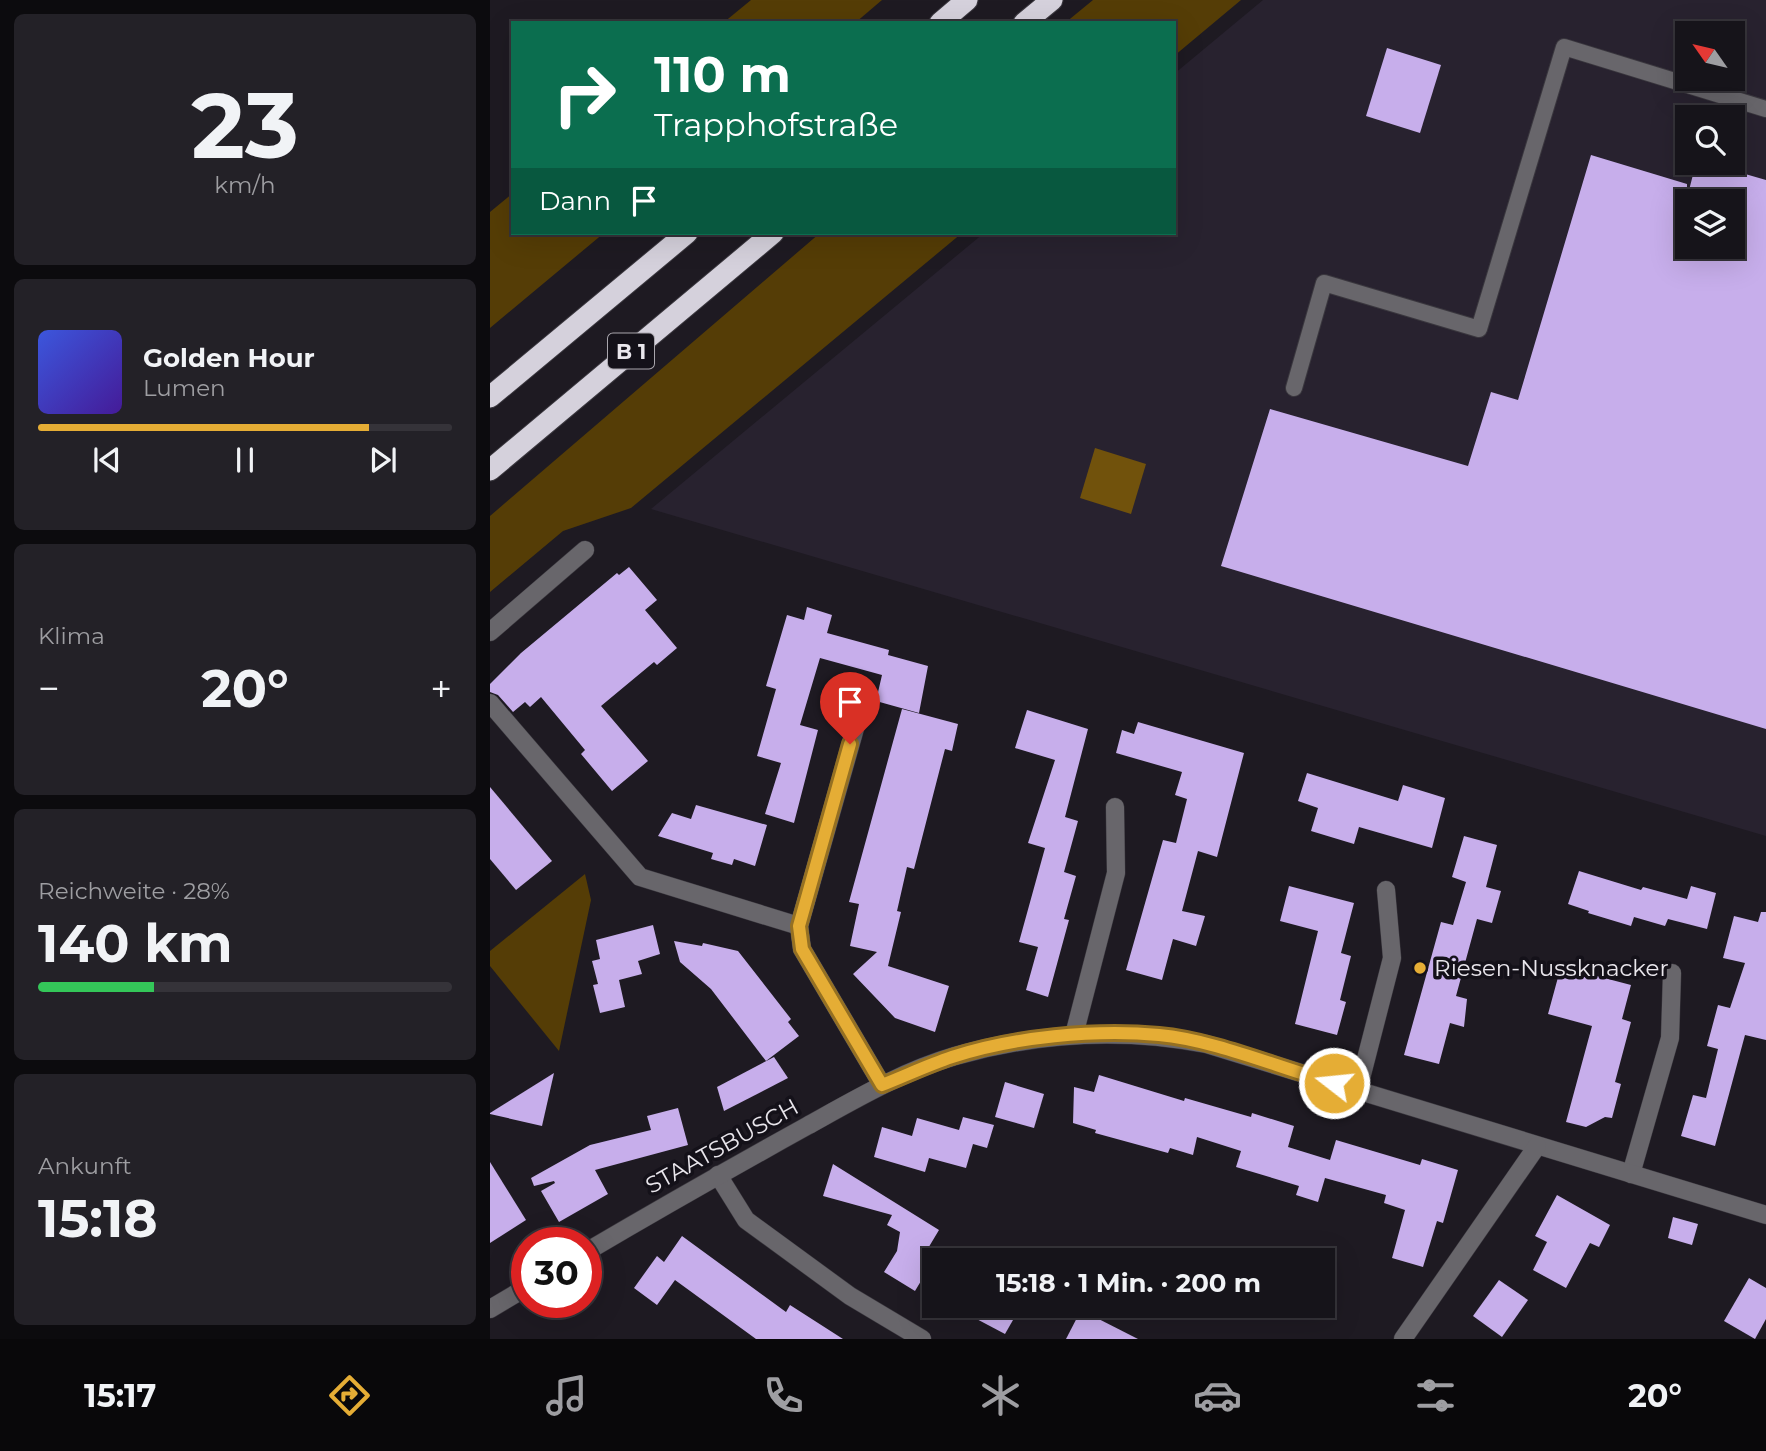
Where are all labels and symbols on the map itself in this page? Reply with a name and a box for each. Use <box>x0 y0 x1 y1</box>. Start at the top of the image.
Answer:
north arrow <box>1675 21 1745 91</box>
road number: B 1 <box>608 334 654 368</box>
pin <box>820 672 880 744</box>
place label: Riesen-Nussknacker <box>1434 954 1669 982</box>
marker: Riesen-Nussknacker <box>1412 960 1428 976</box>
position arrow <box>1297 1046 1371 1120</box>
street label: STAATSBUSCH <box>641 1092 803 1200</box>
speed limit sign: 30 <box>511 1227 602 1318</box>

